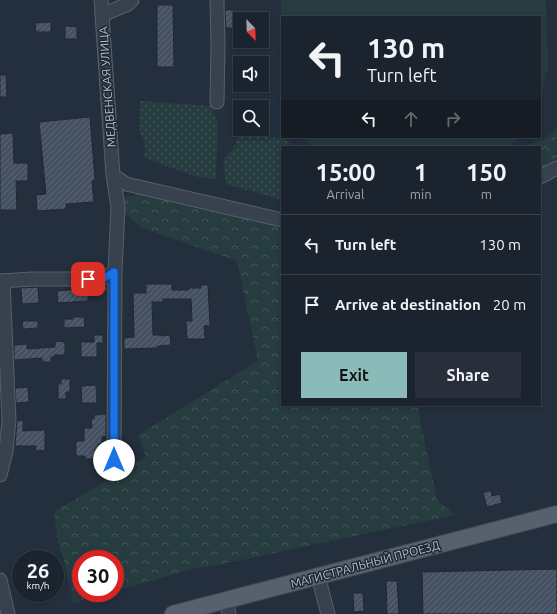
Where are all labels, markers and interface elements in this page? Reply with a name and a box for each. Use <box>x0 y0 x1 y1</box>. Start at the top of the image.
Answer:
north arrow <box>233 12 269 48</box>
map controls <box>233 12 269 136</box>
street label: МЕДВЕНСКАЯ УЛИЦА <box>96 26 118 148</box>
icon: left <box>301 32 353 84</box>
text: 130 m <box>367 32 445 63</box>
button: sound <box>233 56 269 92</box>
text: Turn left <box>367 65 437 85</box>
button: search <box>233 100 269 136</box>
icon: left <box>358 108 380 130</box>
icon: ahead <box>400 108 422 130</box>
icon: right <box>442 108 464 130</box>
text: 15:00 <box>315 159 375 186</box>
text: 1 <box>414 159 427 186</box>
text: 150 <box>466 159 507 186</box>
text: Arrival <box>326 187 364 201</box>
text: min <box>410 187 432 201</box>
text: m <box>481 187 492 201</box>
icon: left <box>301 234 323 256</box>
text: Turn left <box>335 236 396 253</box>
text: 130 m <box>479 236 521 253</box>
pin <box>71 262 105 296</box>
icon: arrive <box>77 268 99 290</box>
icon: arrive <box>301 294 323 316</box>
text: Arrive at destination <box>335 296 481 313</box>
text: 20 m <box>493 296 526 313</box>
button: Exit <box>301 352 407 398</box>
button: Share <box>415 352 521 398</box>
position arrow <box>93 439 135 481</box>
street label: МАГИСТРАЛЬНЫЙ ПРОЕЗД <box>289 538 441 590</box>
speed limit sign: 30 <box>72 550 124 602</box>
text: 26 <box>27 559 49 582</box>
text: km/h <box>26 580 50 591</box>

